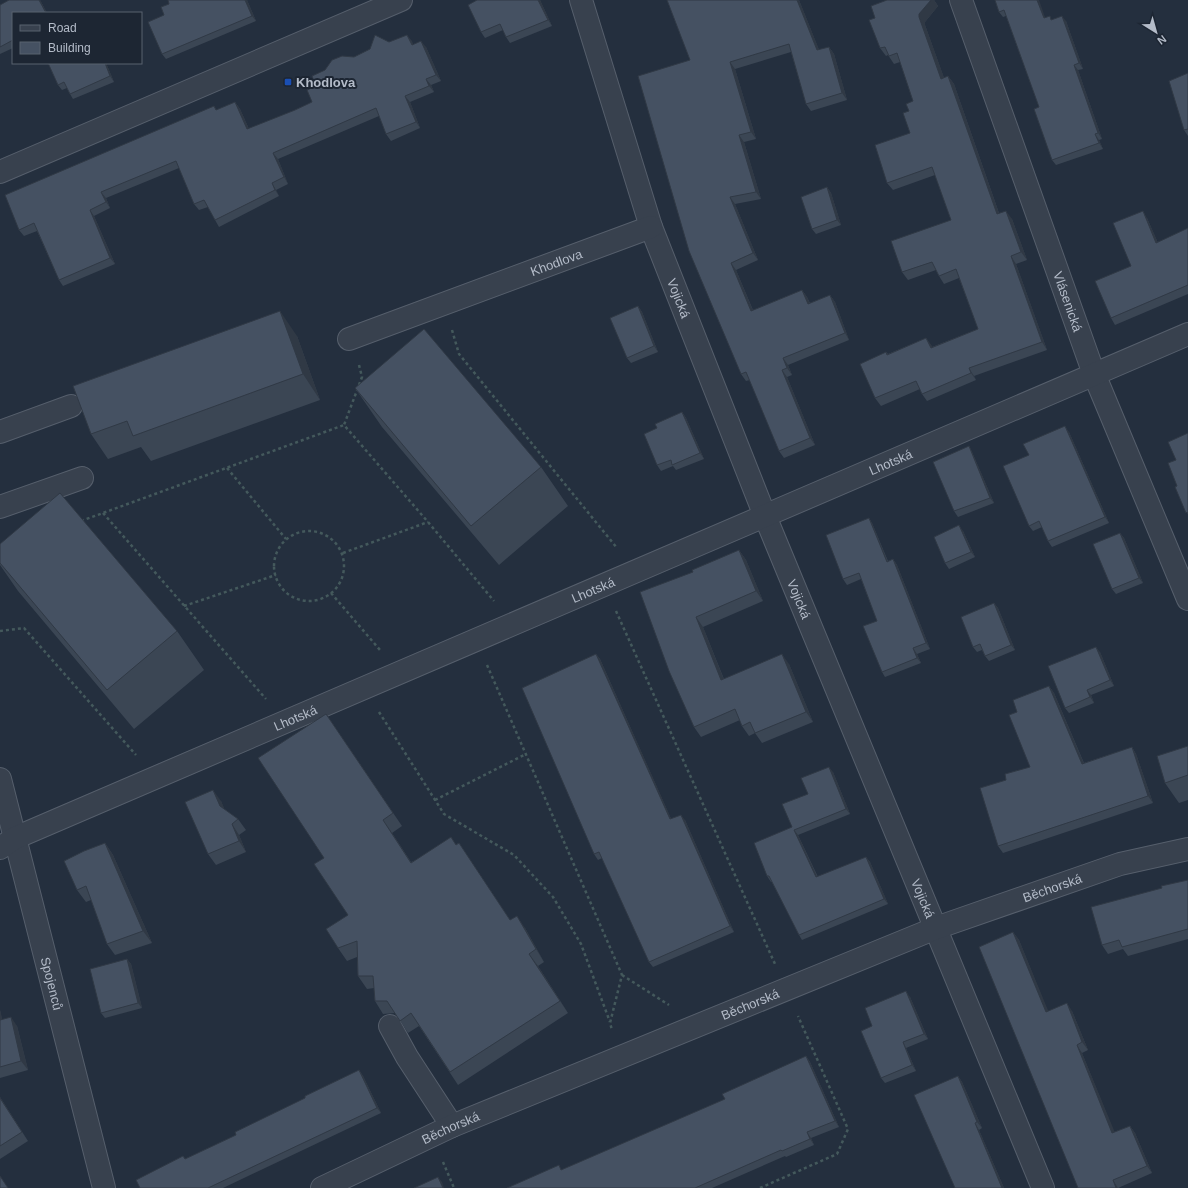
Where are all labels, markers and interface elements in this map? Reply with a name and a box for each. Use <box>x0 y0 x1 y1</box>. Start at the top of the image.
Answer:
legend <box>12 12 142 64</box>
north arrow <box>1136 12 1176 52</box>
text: Road <box>48 21 77 35</box>
text: N <box>1155 33 1169 47</box>
text: Building <box>48 41 91 55</box>
place label: Khodlova <box>296 75 356 90</box>
marker: Khodlova <box>283 77 293 87</box>
street label: Khodlova <box>528 246 585 279</box>
street label: Vlásenická <box>1050 270 1086 335</box>
street label: Vojická <box>664 276 693 321</box>
street label: Lhotská <box>867 446 915 478</box>
street label: Lhotská <box>569 574 618 606</box>
street label: Vojická <box>784 577 814 622</box>
street label: Lhotská <box>272 702 320 734</box>
street label: Běchorská <box>1021 871 1085 905</box>
street label: Vojická <box>908 877 938 921</box>
street label: Spojenců <box>38 955 65 1012</box>
street label: Běchorská <box>719 986 782 1023</box>
street label: Běchorská <box>419 1108 482 1147</box>

